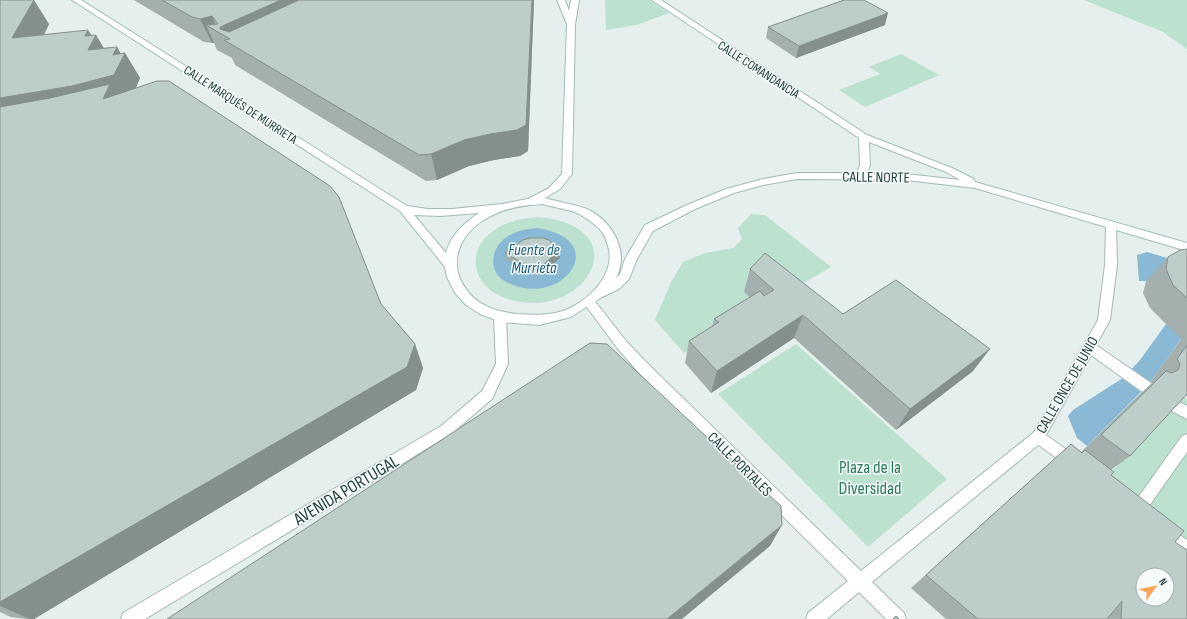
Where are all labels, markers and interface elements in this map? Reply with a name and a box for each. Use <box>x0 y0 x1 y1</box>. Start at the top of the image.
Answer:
street label: CALLE COMANDANCIA <box>715 37 803 102</box>
street label: CALLE MARQUÉS DE MURRIETA <box>181 62 301 148</box>
street label: CALLE NORTE <box>842 167 910 188</box>
water label: Fuente de Murrieta <box>508 241 560 278</box>
street label: CALLE ONCE DE JUNIO <box>1032 333 1103 437</box>
street label: CALLE PORTALES <box>703 428 776 501</box>
street label: AVENIDA PORTUGAL <box>289 451 403 531</box>
park label: Plaza de la Diversidad <box>839 457 901 499</box>
north arrow <box>1135 567 1175 607</box>
text: N <box>1156 576 1170 588</box>

